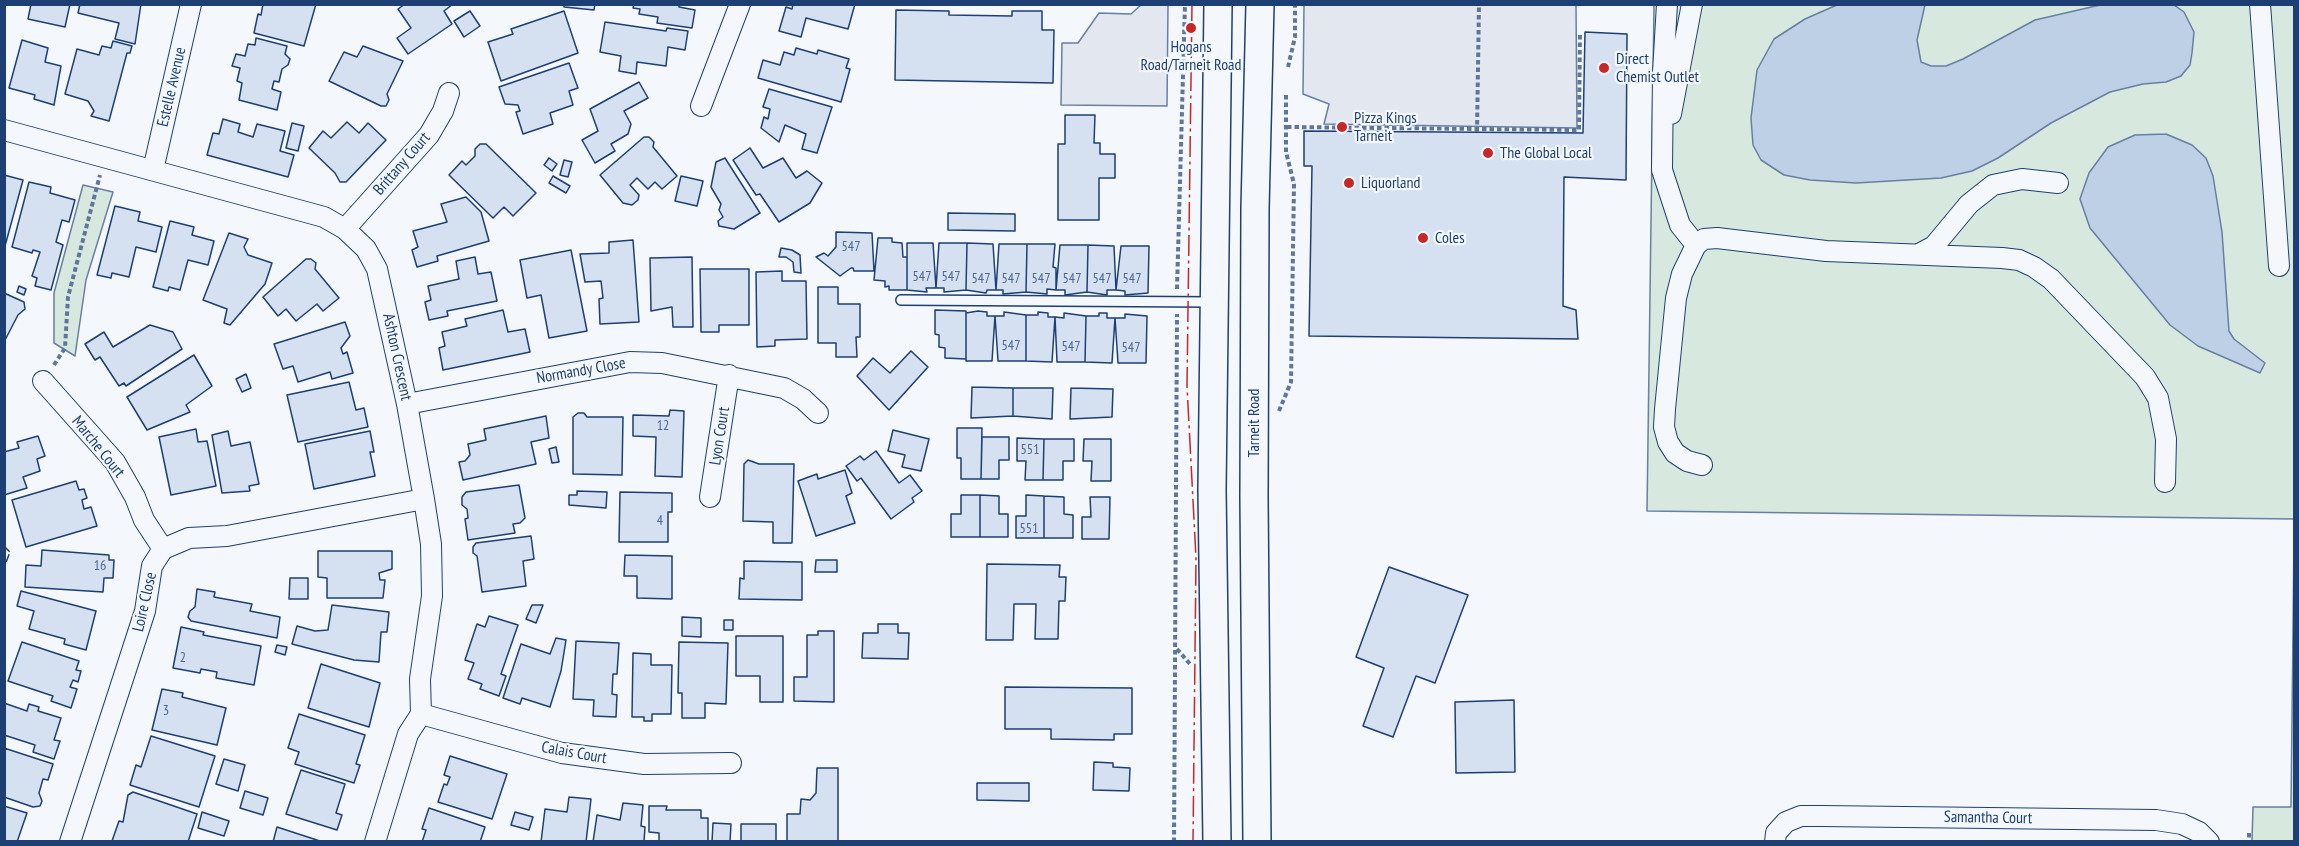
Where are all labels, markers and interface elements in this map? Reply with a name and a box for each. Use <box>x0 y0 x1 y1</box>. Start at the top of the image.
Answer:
marker: Hogans Road/Tarneit Road <box>1184 21 1198 35</box>
place label: Hogans Road/Tarneit Road <box>1141 37 1241 75</box>
street label: Estelle Avenue <box>154 45 190 129</box>
place label: Direct Chemist Outlet <box>1616 49 1699 87</box>
marker: Direct Chemist Outlet <box>1597 61 1611 75</box>
place label: Pizza Kings Tarneit <box>1354 108 1417 146</box>
marker: Pizza Kings Tarneit <box>1335 120 1349 134</box>
street label: Brittany Court <box>370 129 434 199</box>
place label: The Global Local <box>1500 143 1592 163</box>
marker: The Global Local <box>1481 146 1495 160</box>
place label: Liquorland <box>1361 173 1420 193</box>
marker: Liquorland <box>1342 176 1356 190</box>
place label: Coles <box>1435 228 1465 248</box>
marker: Coles <box>1416 231 1430 245</box>
house number: 547 <box>842 239 860 255</box>
house number: 547 <box>913 269 931 285</box>
house number: 547 <box>942 269 960 285</box>
house number: 547 <box>972 271 990 287</box>
house number: 547 <box>1002 271 1020 287</box>
house number: 547 <box>1032 271 1050 287</box>
house number: 547 <box>1063 271 1081 287</box>
house number: 547 <box>1093 271 1111 287</box>
house number: 547 <box>1123 271 1141 287</box>
street label: Ashton Crescent <box>378 312 416 402</box>
house number: 547 <box>1002 338 1020 354</box>
house number: 547 <box>1062 339 1080 355</box>
house number: 547 <box>1122 340 1140 356</box>
street label: Normandy Close <box>535 354 627 388</box>
street label: Tarneit Road <box>1244 389 1264 457</box>
street label: Lyon Court <box>706 406 734 466</box>
street label: Marche Court <box>67 412 129 482</box>
house number: 12 <box>657 418 669 434</box>
house number: 551 <box>1021 442 1039 458</box>
house number: 4 <box>657 513 663 529</box>
house number: 551 <box>1020 521 1038 537</box>
house number: 16 <box>94 558 106 574</box>
street label: Loire Close <box>129 570 161 634</box>
house number: 2 <box>180 650 186 666</box>
house number: 3 <box>163 703 169 719</box>
street label: Calais Court <box>540 738 608 768</box>
street label: Samantha Court <box>1944 808 2032 828</box>

